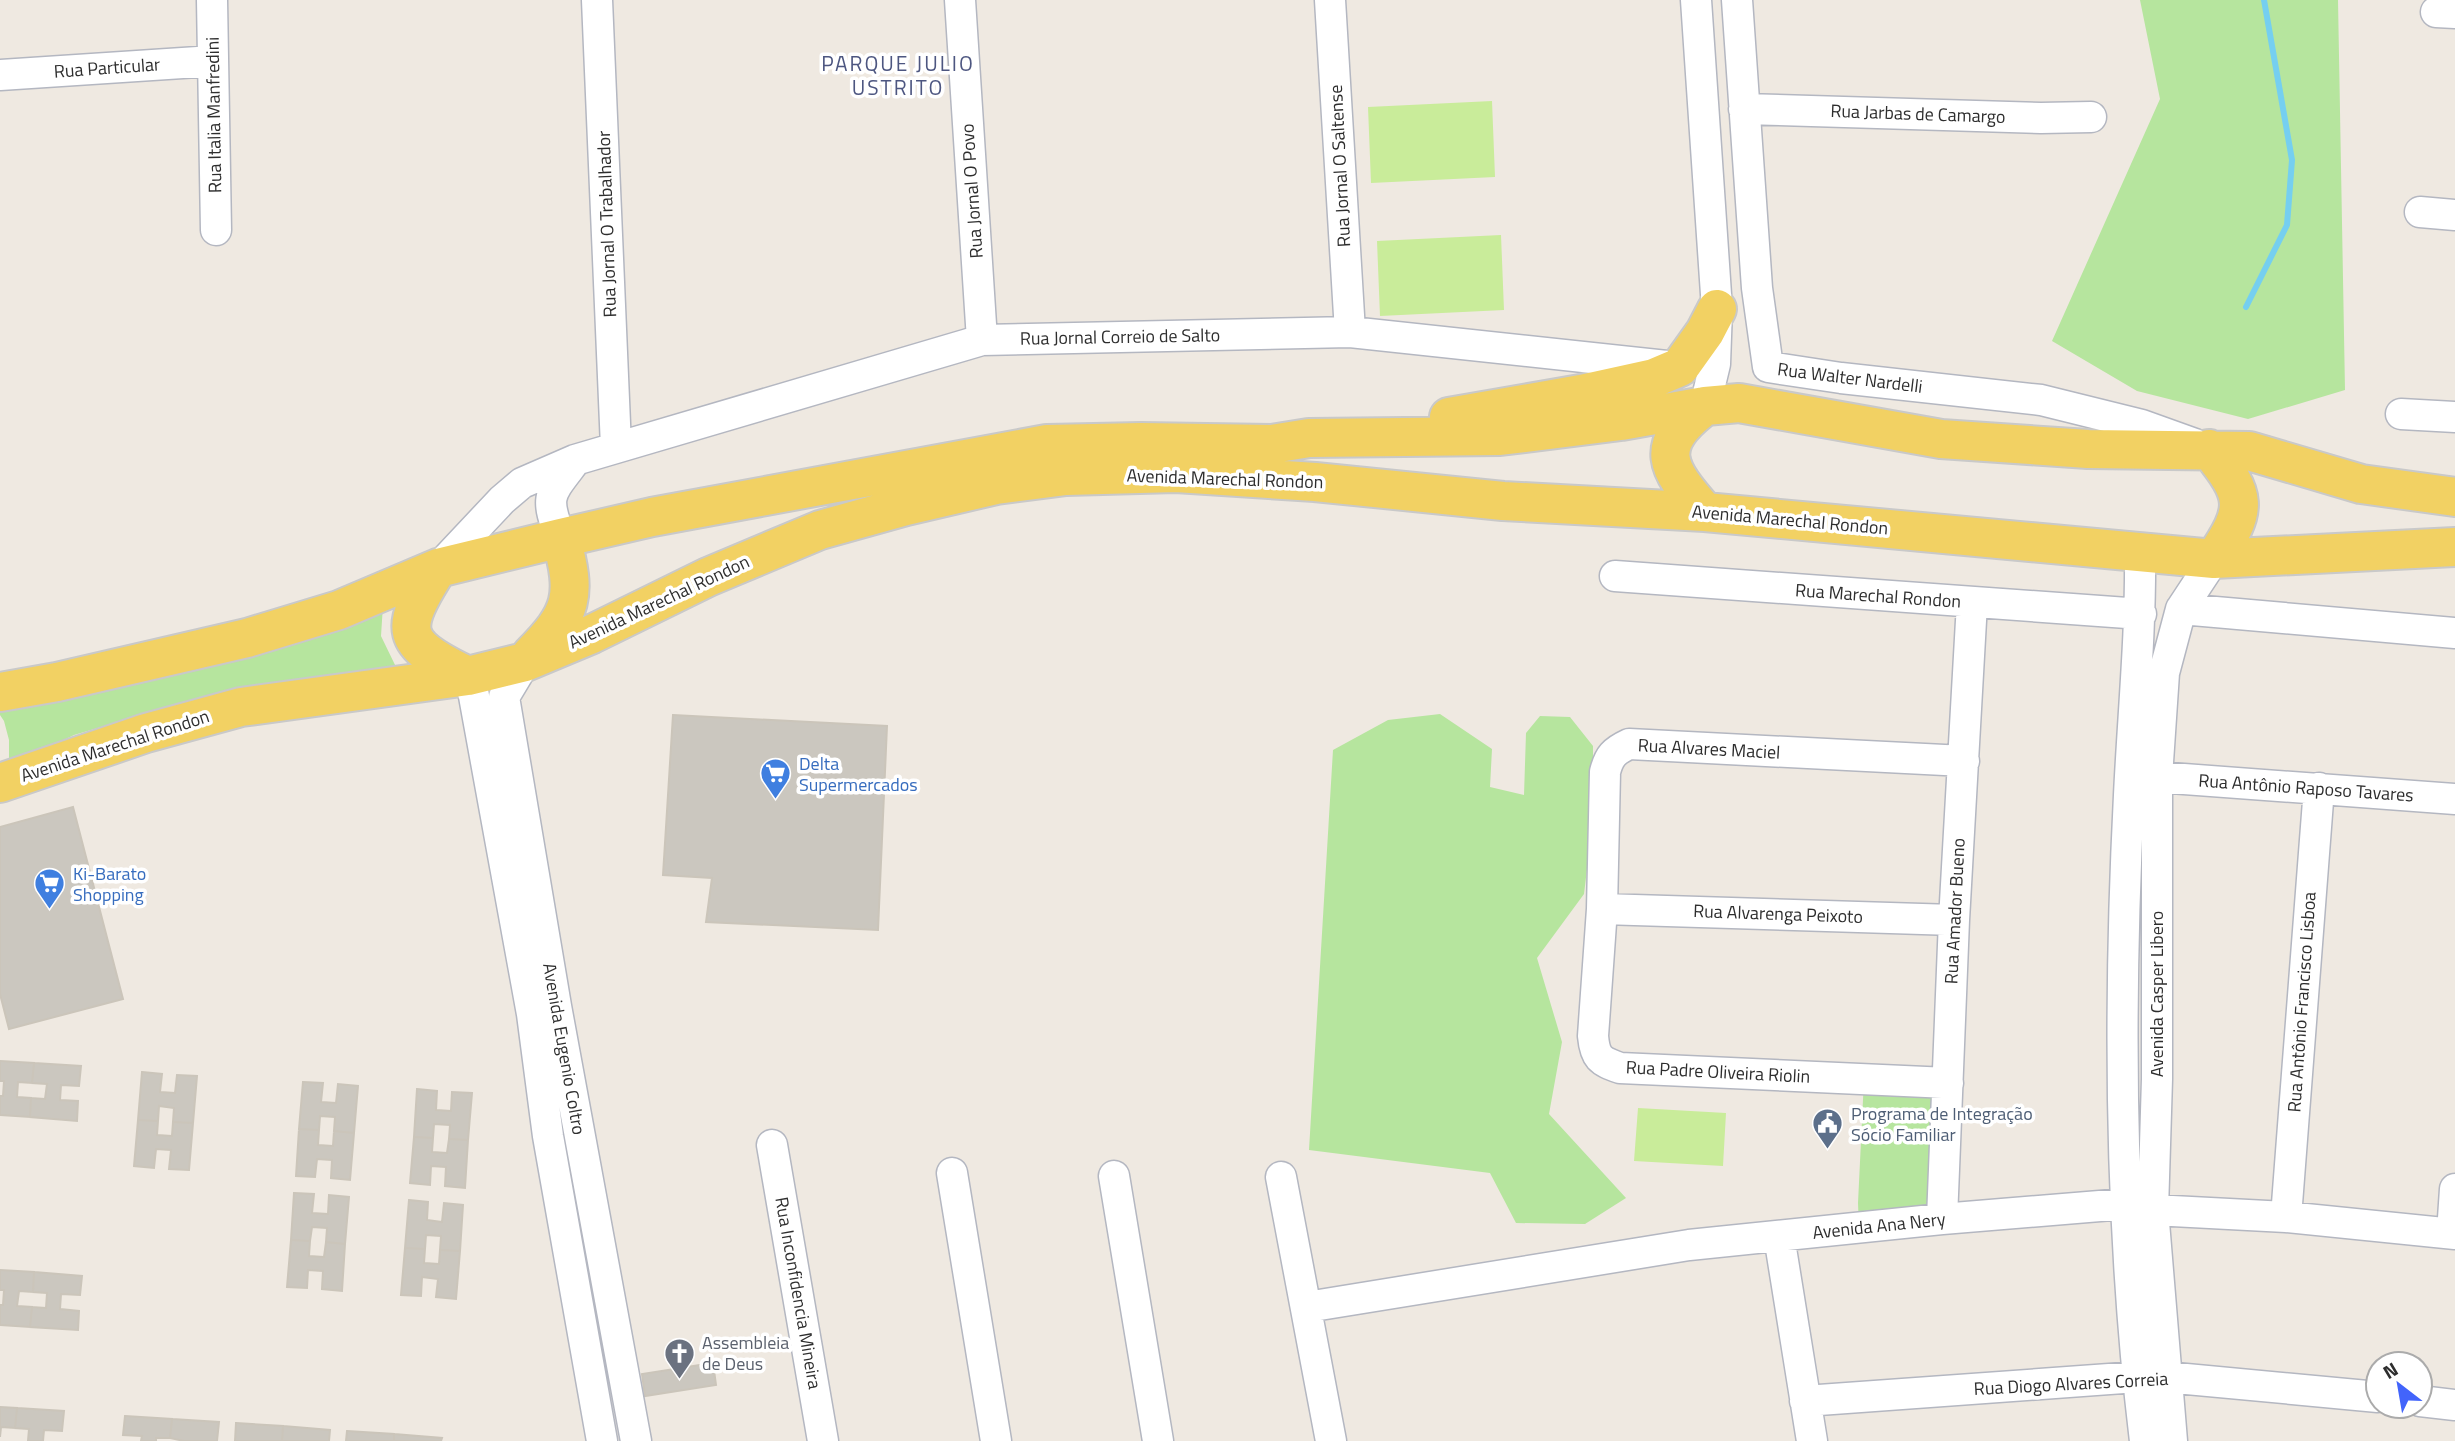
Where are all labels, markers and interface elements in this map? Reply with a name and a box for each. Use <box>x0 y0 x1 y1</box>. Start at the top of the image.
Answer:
street label: Rua Italia Manfredini <box>199 37 228 193</box>
district label: PARQUE JULIO USTRITO <box>821 47 975 103</box>
street label: Rua Particular <box>53 50 161 85</box>
street label: Rua Jornal O Saltense <box>1322 84 1357 248</box>
street label: Rua Jarbas de Camargo <box>1830 97 2006 130</box>
street label: Rua Jornal O Povo <box>953 123 990 259</box>
street label: Rua Jornal O Trabalhador <box>590 130 623 318</box>
street label: Rua Jornal Correio de Salto <box>1020 321 1220 352</box>
street label: Rua Walter Nardelli <box>1776 355 1924 400</box>
street label: Avenida Marechal Rondon <box>1126 462 1324 495</box>
street label: Avenida Marechal Rondon <box>1691 497 1889 542</box>
street label: Avenida Marechal Rondon <box>564 548 754 655</box>
street label: Rua Marechal Rondon <box>1794 576 1962 615</box>
street label: Avenida Marechal Rondon <box>17 702 213 789</box>
street label: Rua Alvares Maciel <box>1637 731 1781 766</box>
place label: Delta Supermercados <box>799 750 918 798</box>
supermarket icon: Delta Supermercados <box>759 757 793 801</box>
street label: Rua Antônio Raposo Tavares <box>2198 767 2415 808</box>
street label: Rua Amador Bueno <box>1937 837 1972 985</box>
place label: Ki-Barato Shopping <box>73 860 146 908</box>
supermarket icon: Ki-Barato Shopping <box>33 867 67 911</box>
street label: Rua Antônio Francisco Lisboa <box>2280 891 2323 1113</box>
street label: Rua Alvarenga Peixoto <box>1693 897 1863 930</box>
street label: Avenida Casper Libero <box>2143 911 2170 1077</box>
street label: Avenida Eugenio Coltro <box>536 961 593 1137</box>
street label: Rua Padre Oliveira Riolin <box>1625 1053 1811 1090</box>
place label: Programa de Integração Sócio Familiar <box>1851 1100 2033 1148</box>
public building icon: Programa de Integração Sócio Familiar <box>1811 1107 1845 1151</box>
street label: Rua Inconfidencia Mineira <box>768 1195 829 1391</box>
street label: Avenida Ana Nery <box>1811 1205 1947 1246</box>
place label: Assembleia de Deus <box>702 1329 789 1377</box>
church icon: Assembleia de Deus <box>662 1336 696 1380</box>
north arrow <box>2364 1350 2434 1420</box>
text: N <box>2377 1354 2403 1386</box>
street label: Rua Diogo Alvares Correia <box>1973 1365 2169 1402</box>

